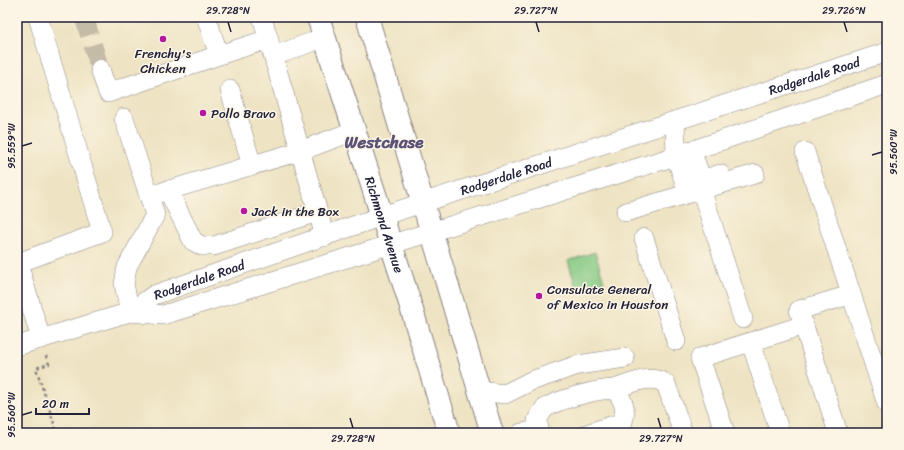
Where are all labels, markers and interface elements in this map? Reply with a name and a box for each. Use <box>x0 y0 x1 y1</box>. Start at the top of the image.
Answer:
text: 29.728°N <box>206 2 250 20</box>
text: 29.727°N <box>514 2 558 20</box>
text: 29.726°N <box>822 2 866 20</box>
marker: Frenchy's Chicken <box>158 34 168 44</box>
place label: Frenchy's Chicken <box>135 42 192 80</box>
street label: Rodgerdale Road <box>765 50 864 102</box>
place label: Pollo Bravo <box>211 102 276 125</box>
marker: Pollo Bravo <box>198 108 208 118</box>
text: 95.559°W <box>3 123 21 169</box>
district label: Westchase <box>344 127 424 157</box>
text: 95.560°W <box>885 129 903 175</box>
street label: Rodgerdale Road <box>457 150 556 202</box>
street label: Richmond Avenue <box>358 173 411 276</box>
place label: Jack in the Box <box>251 200 339 223</box>
marker: Jack in the Box <box>239 206 249 216</box>
street label: Rodgerdale Road <box>150 253 249 306</box>
place label: Consulate General of Mexico in Houston <box>547 278 668 316</box>
marker: Consulate General of Mexico in Houston <box>534 291 544 301</box>
scale bar <box>36 390 89 416</box>
text: 95.560°W <box>3 392 21 438</box>
text: 20 m <box>42 393 69 415</box>
text: 29.728°N <box>331 430 375 448</box>
text: 29.727°N <box>639 430 683 448</box>

